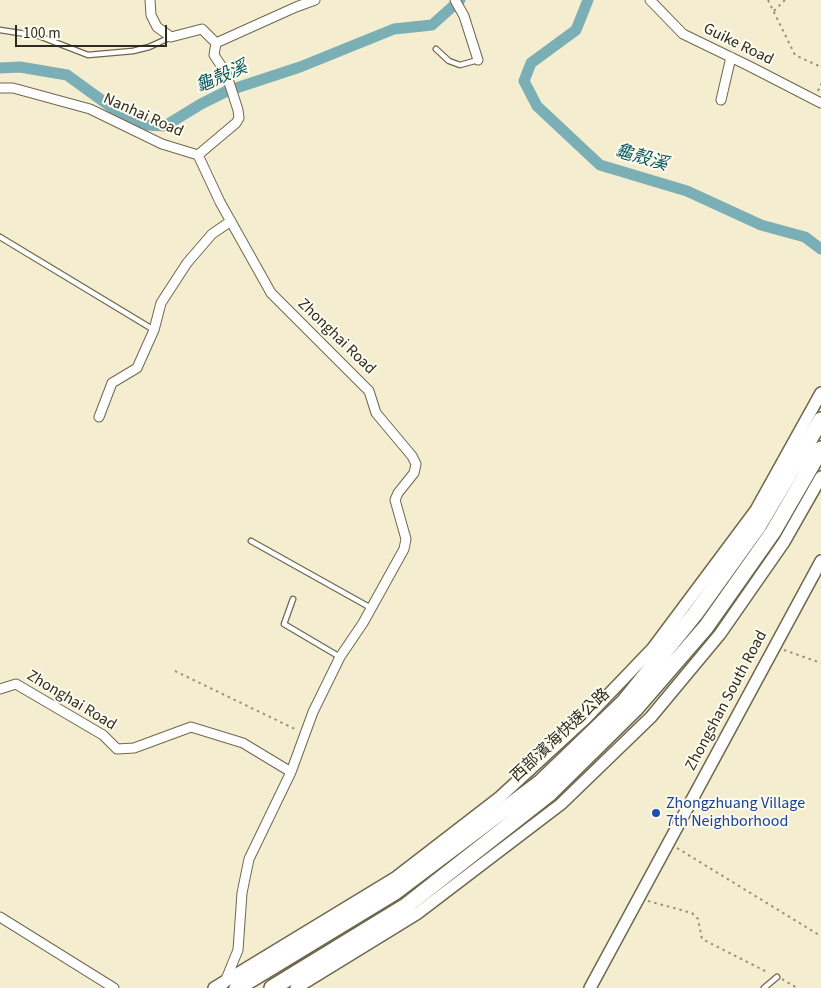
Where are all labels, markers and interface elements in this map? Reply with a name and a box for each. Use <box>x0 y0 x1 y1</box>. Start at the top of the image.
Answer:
scale bar <box>18 15 170 47</box>
street label: Guike Road <box>700 20 776 70</box>
text: 100 m <box>23 23 61 44</box>
water label: 龜殼溪 <box>193 58 251 98</box>
street label: Nanhai Road <box>100 90 186 142</box>
water label: 龜殼溪 <box>612 141 670 177</box>
street label: Zhonghai Road <box>293 295 379 379</box>
street label: Zhongshan South Road <box>682 628 772 774</box>
street label: Zhonghai Road <box>23 667 119 735</box>
street label: 西部濱海快速公路 <box>508 685 614 787</box>
place label: Zhongzhuang Village 7th Neighborhood <box>666 794 805 832</box>
marker: Zhongzhuang Village 7th Neighborhood <box>650 807 662 819</box>

